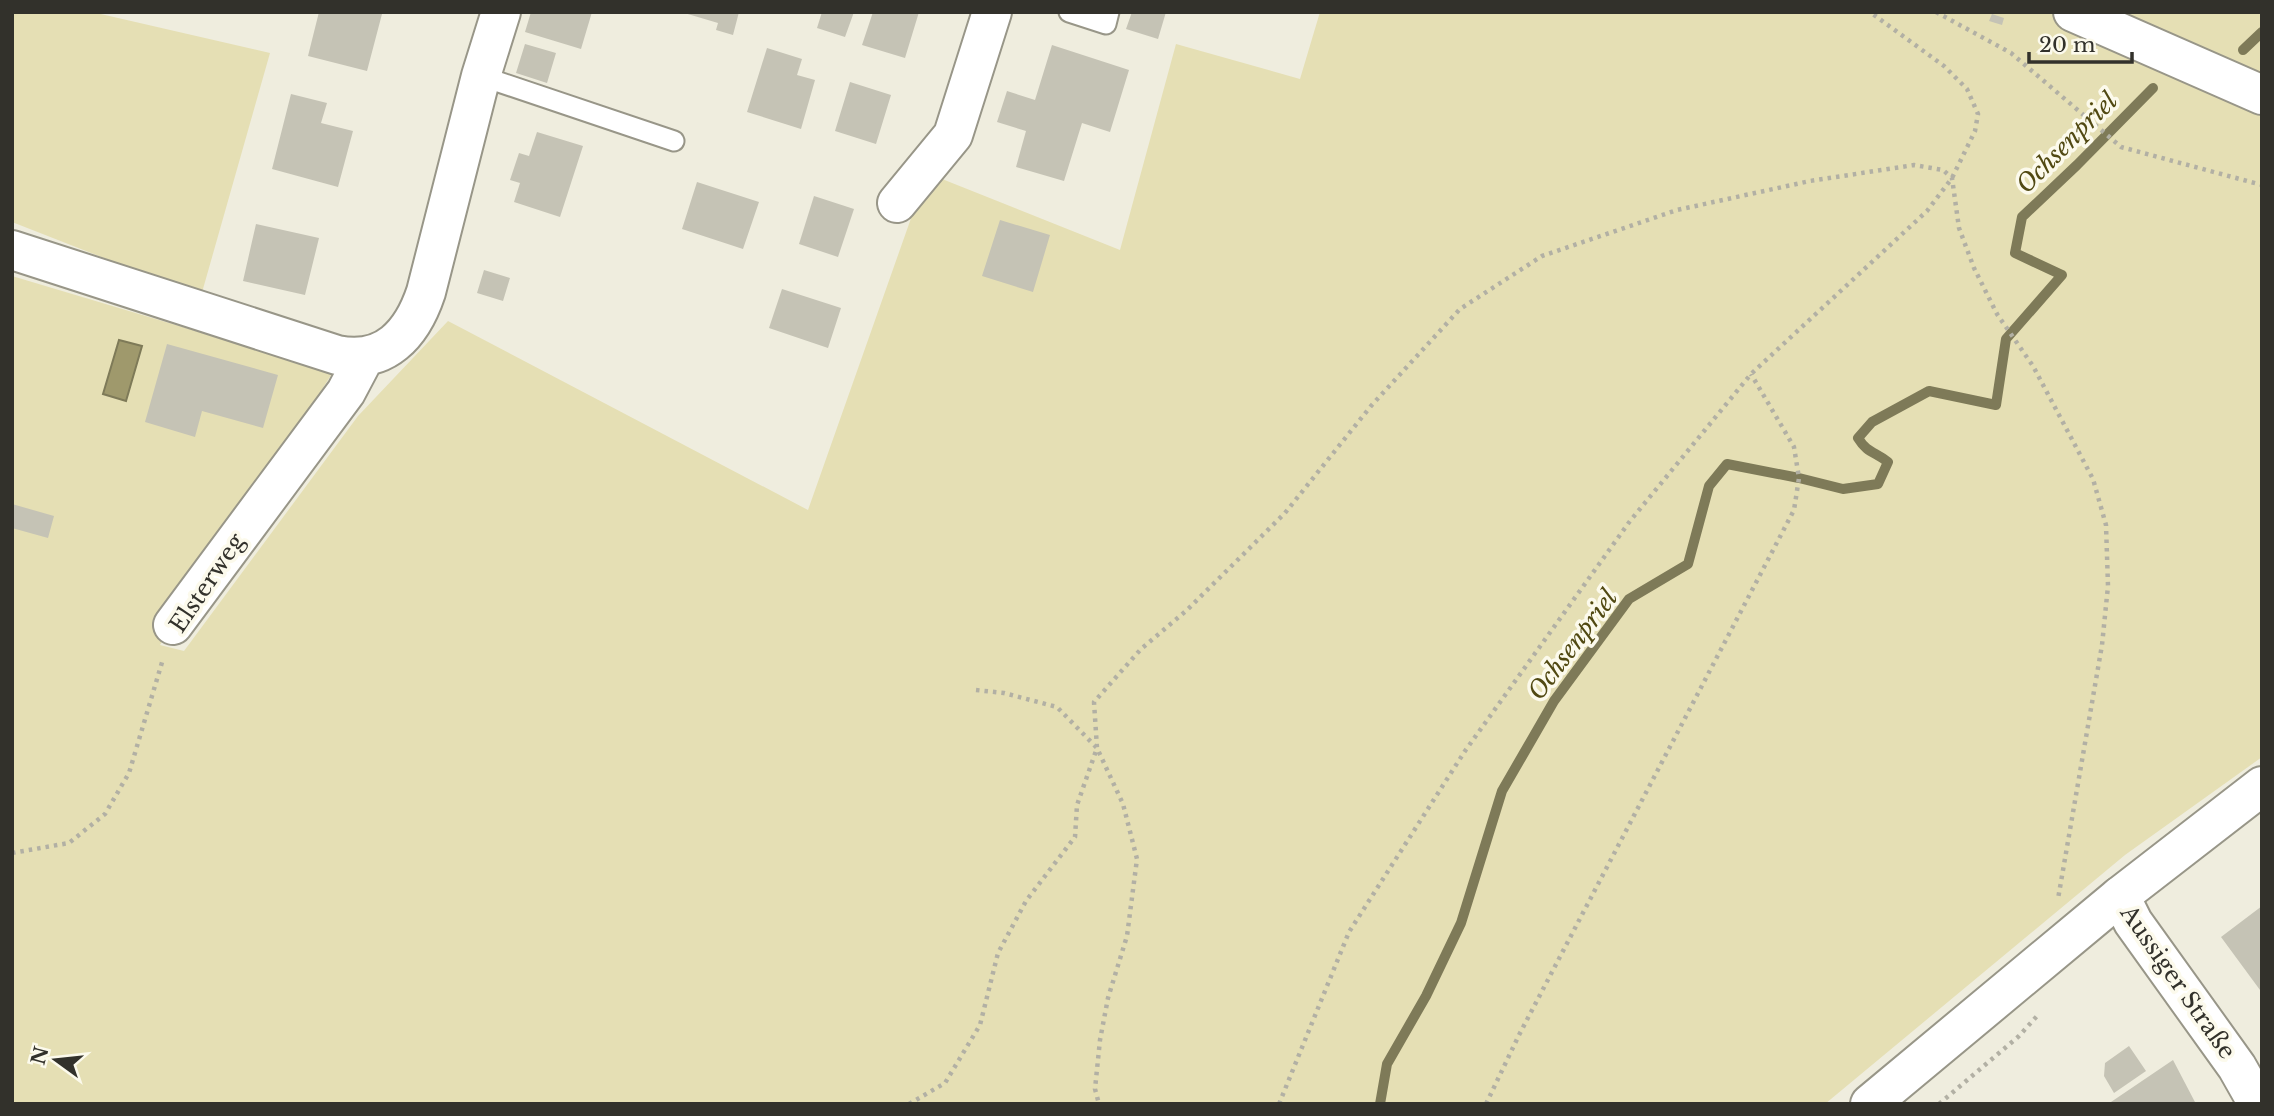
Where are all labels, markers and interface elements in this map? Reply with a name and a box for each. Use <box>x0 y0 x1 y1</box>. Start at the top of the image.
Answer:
scale bar <box>2029 21 2132 65</box>
text: 20 m <box>2039 32 2096 58</box>
water label: Ochsenpriel <box>2010 86 2123 199</box>
street label: Elsterweg <box>164 528 250 638</box>
water label: Ochsenpriel <box>1522 584 1624 705</box>
street label: Aussiger Straße <box>2114 899 2242 1064</box>
north arrow <box>21 1025 91 1095</box>
text: N <box>27 1044 54 1067</box>

